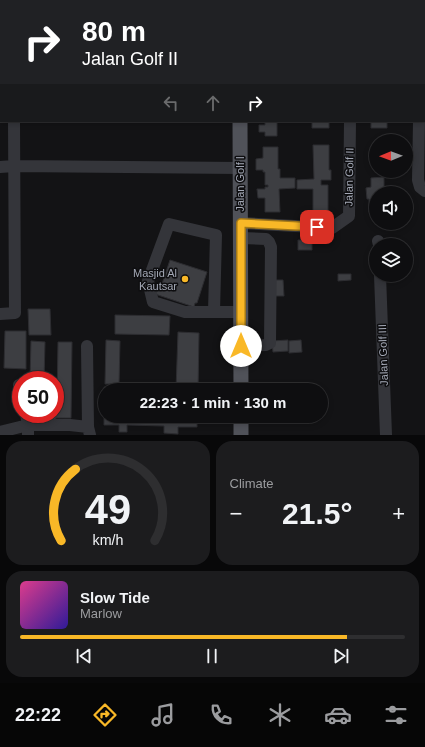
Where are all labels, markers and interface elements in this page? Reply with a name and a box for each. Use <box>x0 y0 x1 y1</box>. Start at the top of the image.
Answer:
icon: right <box>16 16 68 68</box>
text: 80 m <box>82 16 146 47</box>
text: Jalan Golf II <box>82 49 178 69</box>
icon: left <box>160 92 182 114</box>
icon: ahead <box>202 92 224 114</box>
icon: right <box>244 92 266 114</box>
north arrow <box>369 134 413 178</box>
map controls <box>369 134 413 282</box>
street label: Jalan Golf II <box>342 148 356 206</box>
street label: Jalan Golf I <box>234 156 246 212</box>
button: sound <box>369 186 413 230</box>
pin <box>300 210 334 244</box>
icon: arrive <box>306 216 328 238</box>
button: layers <box>369 238 413 282</box>
place label: Masjid Al Kautsar <box>133 267 177 292</box>
marker: Masjid Al Kautsar <box>180 274 190 284</box>
street label: Jalan Golf III <box>376 324 390 386</box>
position arrow <box>220 325 262 367</box>
speed limit sign: 50 <box>12 371 64 423</box>
text: 22:23 · 1 min · 130 m <box>140 394 286 411</box>
text: Climate <box>230 476 274 491</box>
text: 49 <box>85 486 131 533</box>
text: 21.5° <box>282 497 352 530</box>
text: − <box>230 501 242 526</box>
text: + <box>392 501 405 526</box>
text: km/h <box>92 532 123 548</box>
text: Slow Tide <box>80 589 150 606</box>
text: Marlow <box>80 606 122 621</box>
icon: previous <box>73 645 95 667</box>
icon: pause <box>201 645 223 667</box>
icon: next <box>330 645 352 667</box>
icon: directions <box>91 701 119 729</box>
icon: music <box>149 701 177 729</box>
icon: phone <box>207 701 235 729</box>
icon: climate <box>266 701 294 729</box>
icon: car <box>324 701 352 729</box>
icon: filters <box>382 701 410 729</box>
text: 22:22 <box>15 705 61 725</box>

